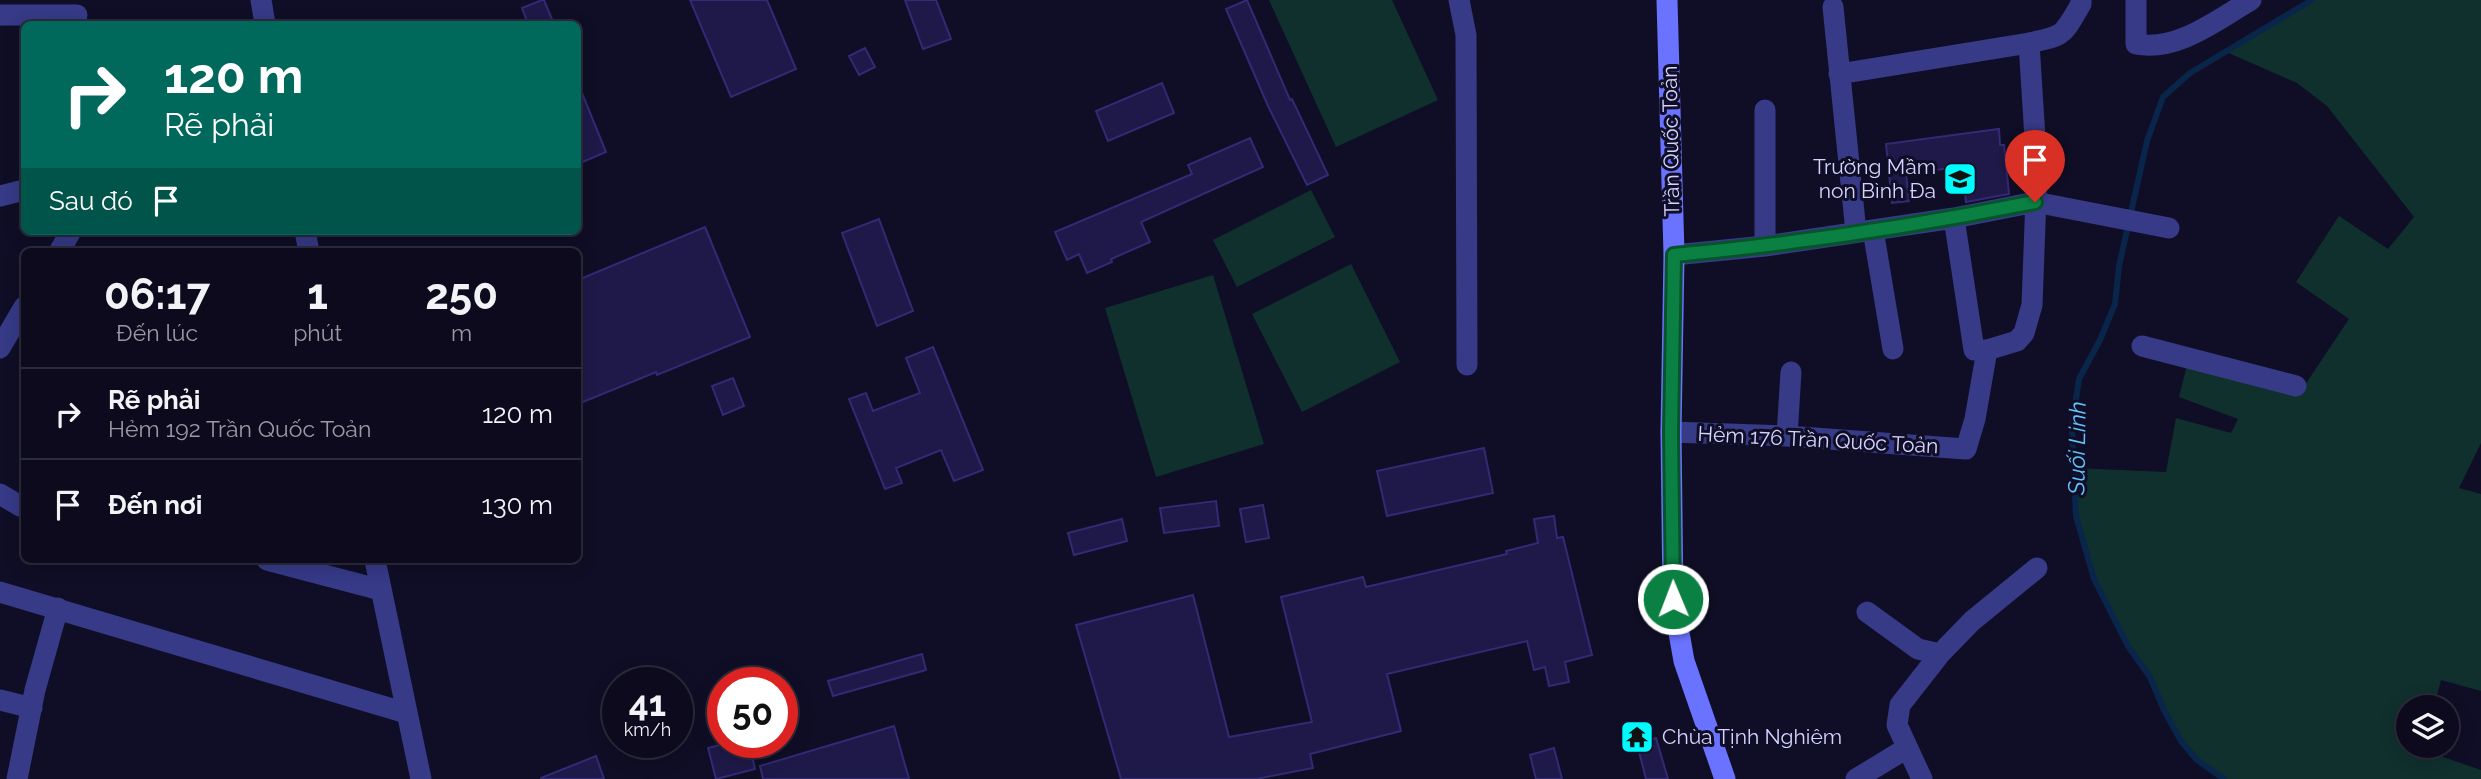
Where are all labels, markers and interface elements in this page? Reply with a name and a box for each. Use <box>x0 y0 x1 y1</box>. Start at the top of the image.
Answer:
text: 120 m <box>164 47 303 104</box>
icon: right <box>49 49 140 140</box>
street label: Trần Quốc Toản <box>1657 65 1684 217</box>
text: Rẽ phải <box>164 106 274 143</box>
pin <box>2005 130 2065 202</box>
icon: arrive <box>2016 141 2054 179</box>
place label: Trường Mầm non Bình Đa <box>1813 154 1936 203</box>
school or university icon: Trường Mầm non Bình Đa <box>1941 160 1979 198</box>
icon: arrive <box>147 182 185 220</box>
text: Sau đó <box>49 186 133 216</box>
text: 06:17 <box>104 270 210 319</box>
text: 1 <box>307 270 328 319</box>
text: 250 <box>425 270 498 319</box>
text: Đến lúc <box>116 319 198 346</box>
text: phút <box>293 319 342 346</box>
text: m <box>451 319 472 346</box>
text: Rẽ phải <box>108 385 200 415</box>
icon: right <box>49 395 87 433</box>
text: 120 m <box>482 399 553 429</box>
water label: Suối Linh <box>2062 401 2091 496</box>
text: Hẻm 192 Trần Quốc Toản <box>108 415 371 442</box>
street label: Hẻm 176 Trần Quốc Toản <box>1697 421 1939 458</box>
icon: arrive <box>49 486 87 524</box>
text: Đến nơi <box>108 490 202 520</box>
text: 130 m <box>482 490 553 520</box>
position arrow <box>1636 562 1710 636</box>
speed limit sign: 50 <box>707 667 798 758</box>
text: 41 <box>629 683 666 724</box>
map controls <box>2396 695 2459 758</box>
button: layers <box>2396 695 2459 758</box>
temple icon: Chùa Tịnh Nghiêm <box>1618 718 1656 756</box>
text: km/h <box>624 719 671 740</box>
place label: Chùa Tịnh Nghiêm <box>1662 724 1842 749</box>

